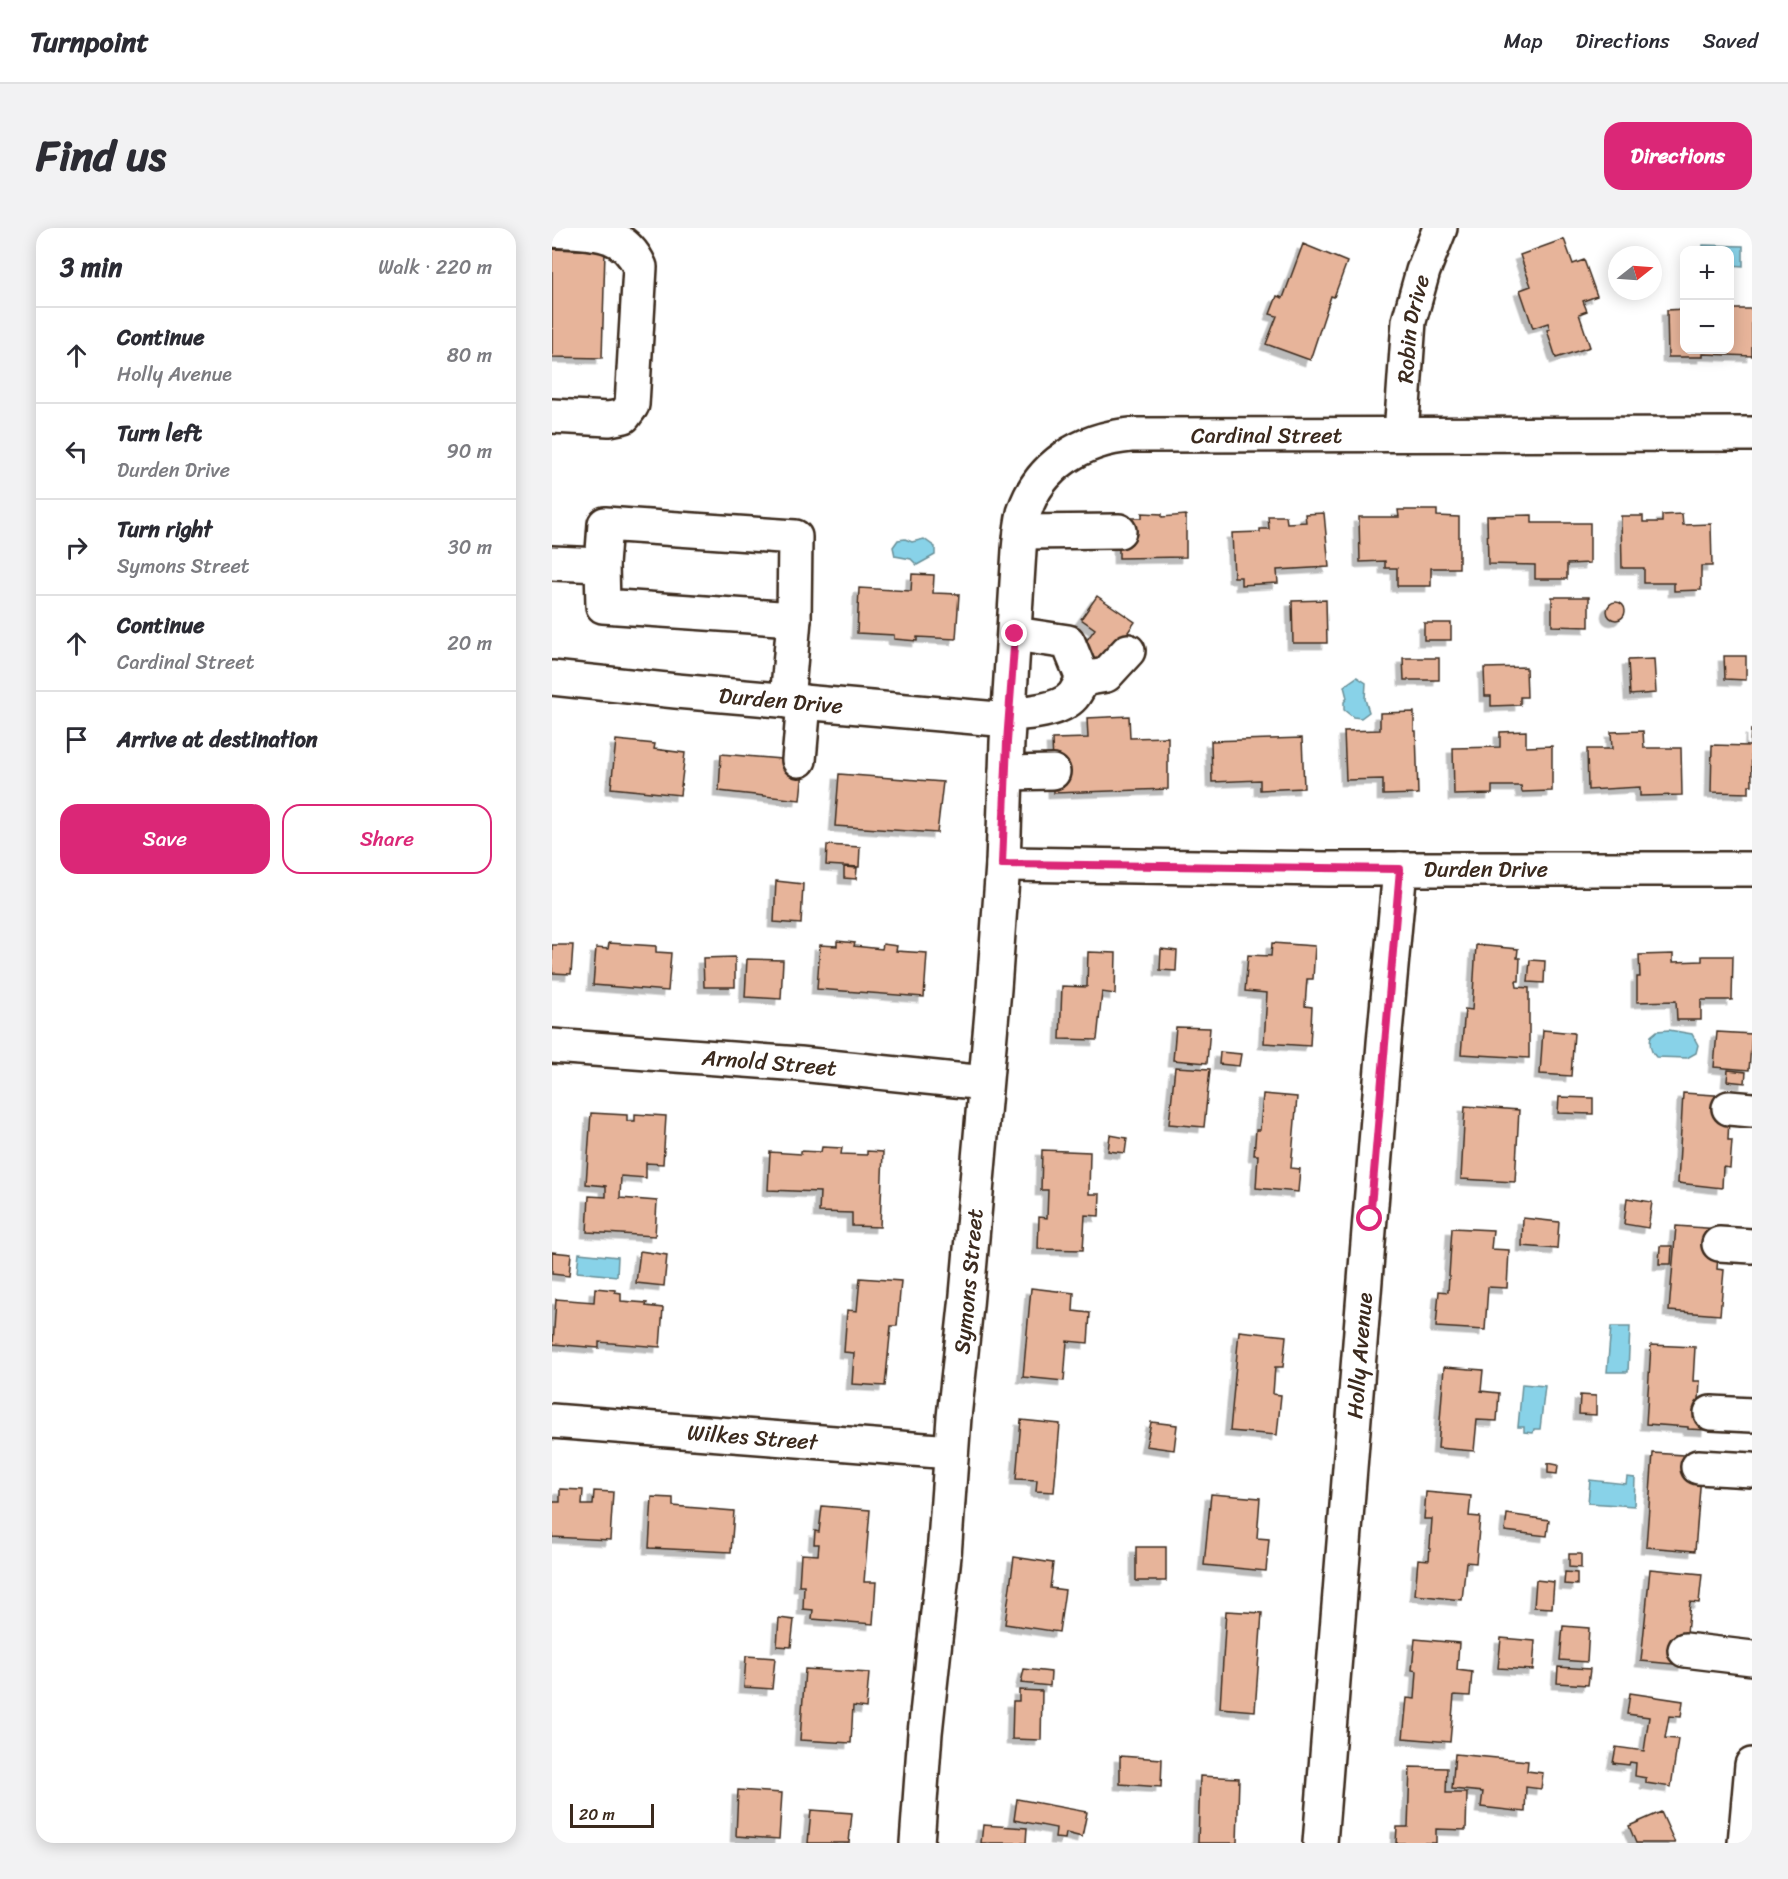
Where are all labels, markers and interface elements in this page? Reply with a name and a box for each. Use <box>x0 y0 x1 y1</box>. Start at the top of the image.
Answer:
text: Turnpoint <box>30 17 149 66</box>
text: Map <box>1504 22 1542 60</box>
text: Directions <box>1575 22 1670 60</box>
text: Saved <box>1703 22 1758 60</box>
text: Find us <box>36 119 166 193</box>
button: Directions <box>1604 122 1752 190</box>
text: 3 min <box>60 244 122 290</box>
north arrow <box>1608 246 1662 300</box>
map controls <box>1680 246 1734 354</box>
button: + <box>1680 246 1734 300</box>
text: Walk · 220 m <box>378 250 492 285</box>
street label: Robin Drive <box>1385 270 1441 385</box>
button: − <box>1680 300 1734 354</box>
text: Continue <box>117 318 205 357</box>
text: 80 m <box>447 338 492 373</box>
icon: ahead <box>60 339 93 372</box>
text: Holly Avenue <box>117 357 232 392</box>
text: Turn left <box>117 414 202 453</box>
street label: Cardinal Street <box>1191 415 1343 454</box>
text: 90 m <box>447 434 492 469</box>
icon: left <box>60 435 93 468</box>
text: Durden Drive <box>117 453 230 488</box>
text: Turn right <box>117 510 212 549</box>
text: 30 m <box>448 530 492 565</box>
icon: right <box>60 531 93 564</box>
text: Symons Street <box>117 549 250 584</box>
text: Continue <box>117 606 205 645</box>
route end <box>1001 620 1027 646</box>
text: 20 m <box>447 626 492 661</box>
icon: ahead <box>60 627 93 660</box>
text: Cardinal Street <box>117 645 254 680</box>
street label: Durden Drive <box>717 675 845 725</box>
text: Arrive at destination <box>117 720 318 759</box>
icon: arrive <box>60 723 93 756</box>
button: Save <box>60 804 270 874</box>
button: Share <box>282 804 492 874</box>
street label: Durden Drive <box>1424 850 1548 889</box>
street label: Arnold Street <box>700 1037 839 1087</box>
route start <box>1356 1205 1382 1231</box>
street label: Symons Street <box>941 1207 994 1356</box>
street label: Holly Avenue <box>1335 1291 1384 1420</box>
street label: Wilkes Street <box>686 1412 820 1461</box>
text: 20 m <box>579 1800 615 1829</box>
scale bar <box>570 1801 654 1828</box>

